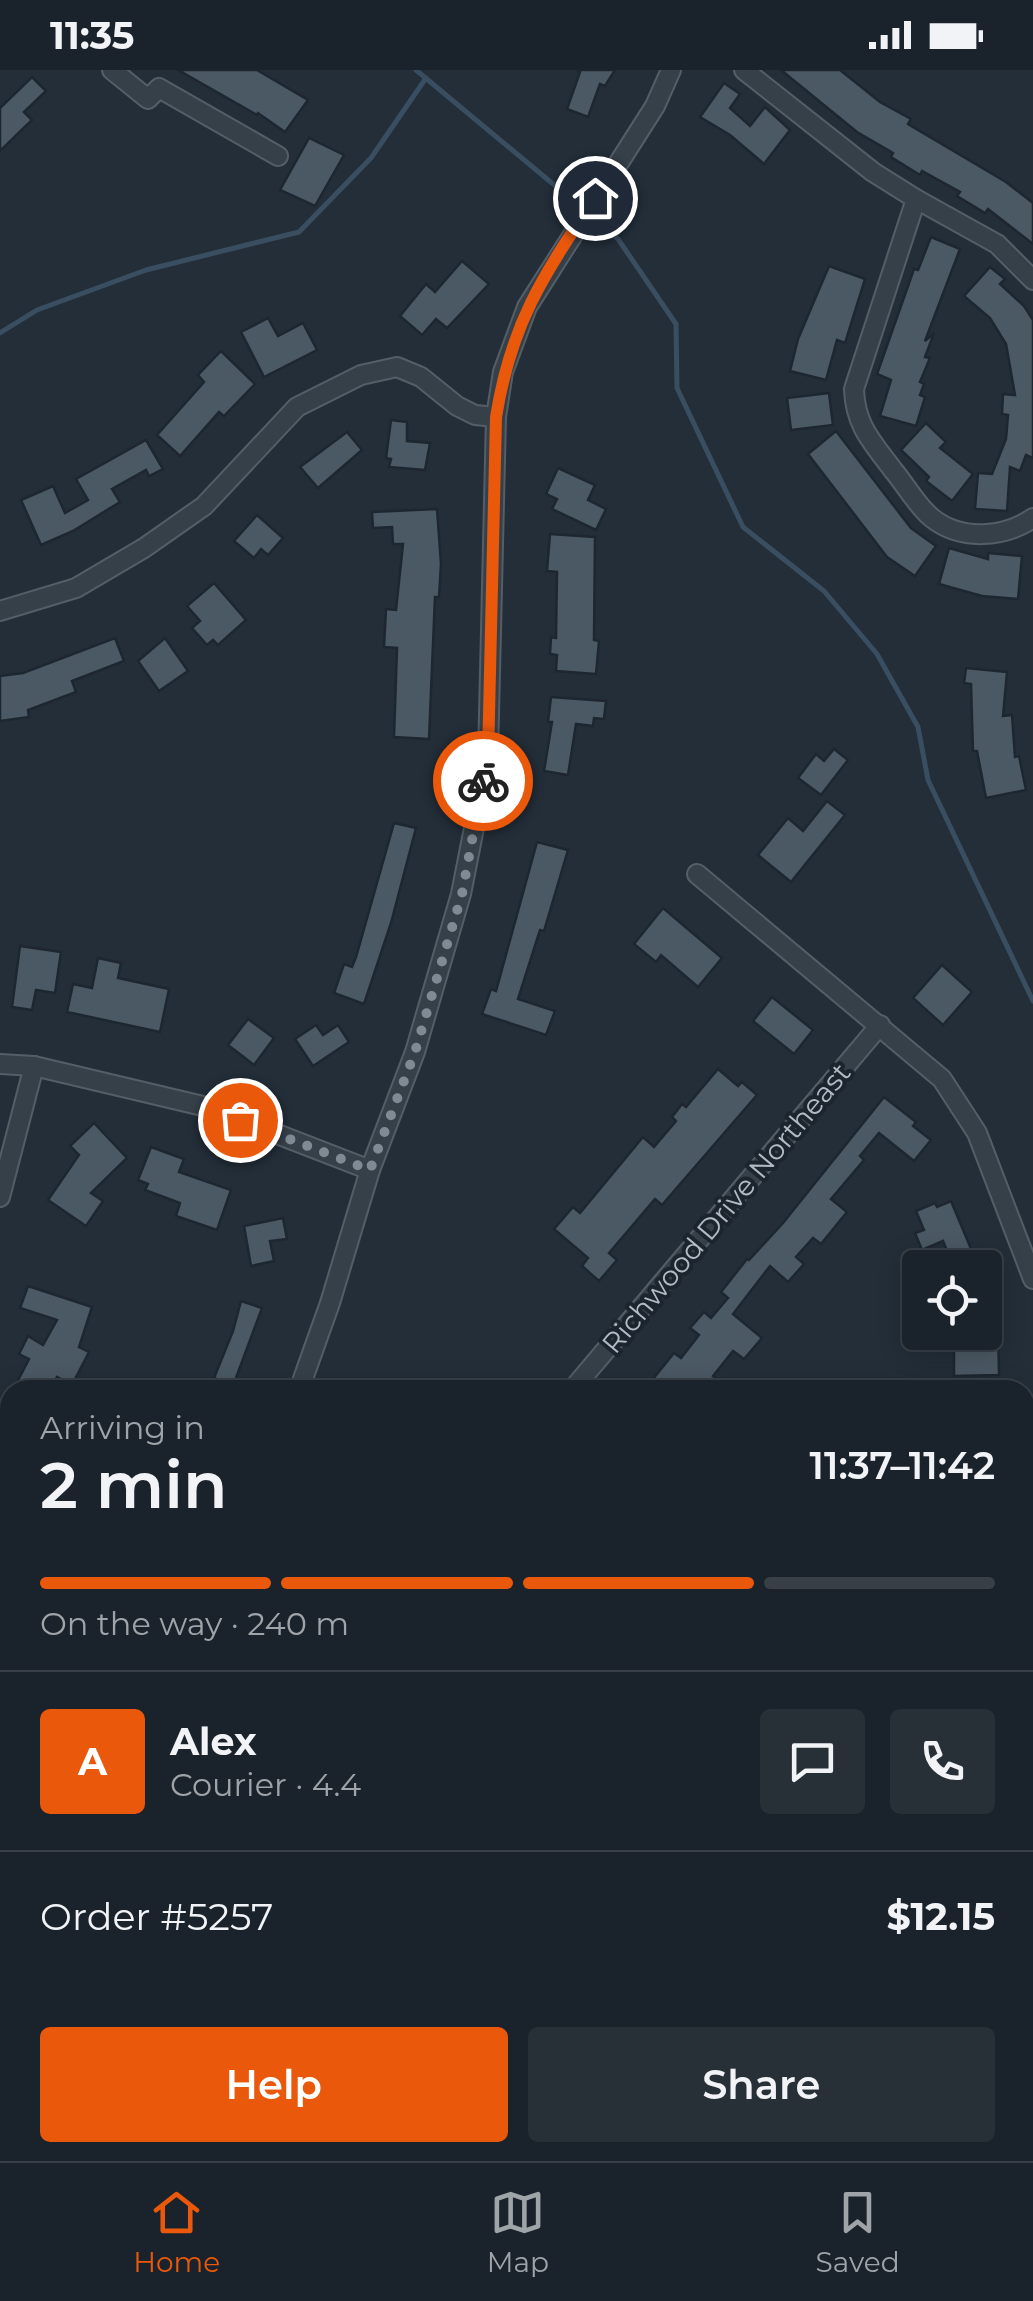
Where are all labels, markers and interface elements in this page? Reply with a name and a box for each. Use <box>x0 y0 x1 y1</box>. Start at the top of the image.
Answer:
text: 11:35 <box>50 12 134 59</box>
pin <box>553 156 638 241</box>
icon: home <box>568 171 623 226</box>
courier <box>433 731 533 831</box>
icon: bike <box>456 754 511 809</box>
street label: Richwood Drive Northeast <box>595 1056 857 1360</box>
pin <box>198 1078 283 1163</box>
icon: bag <box>213 1093 268 1148</box>
map controls <box>902 1250 1002 1350</box>
button: locate <box>902 1250 1002 1350</box>
text: Arriving in <box>40 1408 205 1447</box>
text: 11:37–11:42 <box>809 1442 995 1489</box>
text: 2 min <box>40 1445 228 1524</box>
text: On the way · 240 m <box>40 1604 349 1643</box>
button: chat <box>760 1709 865 1814</box>
button: phone <box>890 1709 995 1814</box>
text: Alex <box>170 1718 257 1765</box>
text: A <box>78 1738 107 1785</box>
text: Courier · 4.4 <box>170 1765 361 1804</box>
text: Order #5257 <box>40 1893 273 1940</box>
text: $12.15 <box>887 1893 995 1940</box>
button: Help <box>40 2027 508 2142</box>
button: Share <box>528 2027 995 2142</box>
tab: Home <box>133 2185 220 2279</box>
tab: Map <box>487 2185 549 2279</box>
tab: Saved <box>816 2185 900 2279</box>

